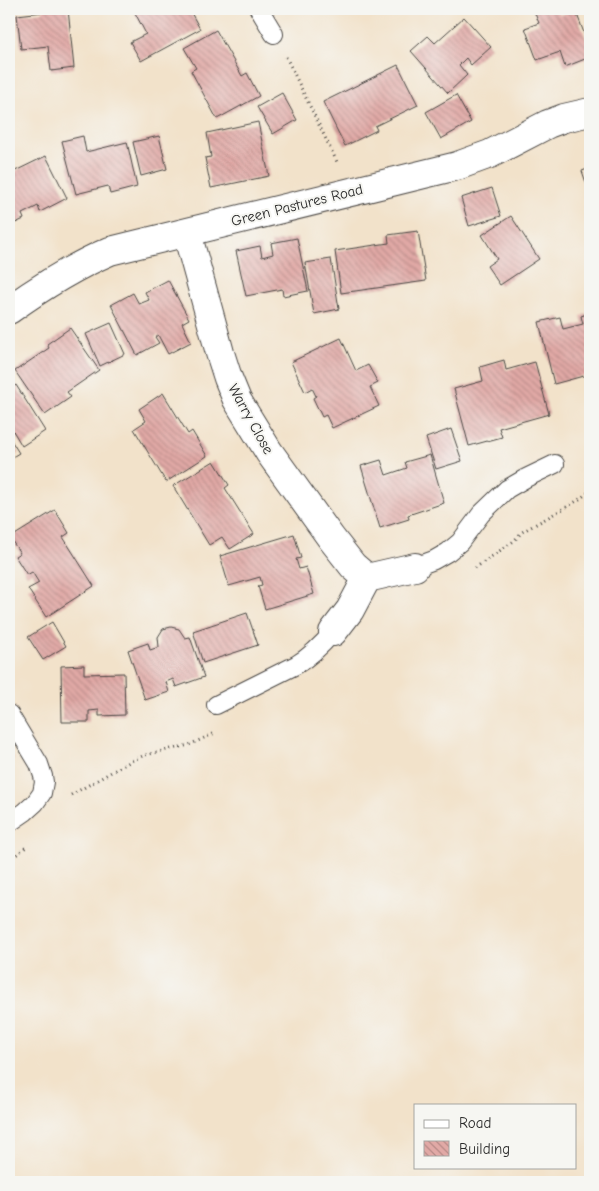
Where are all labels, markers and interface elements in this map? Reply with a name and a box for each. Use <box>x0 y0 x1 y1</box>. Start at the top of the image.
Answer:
street label: Green Pastures Road <box>229 180 365 230</box>
street label: Warry Close <box>224 381 278 458</box>
legend <box>414 1104 576 1168</box>
text: Road <box>459 1114 491 1132</box>
text: Building <box>459 1140 510 1158</box>

